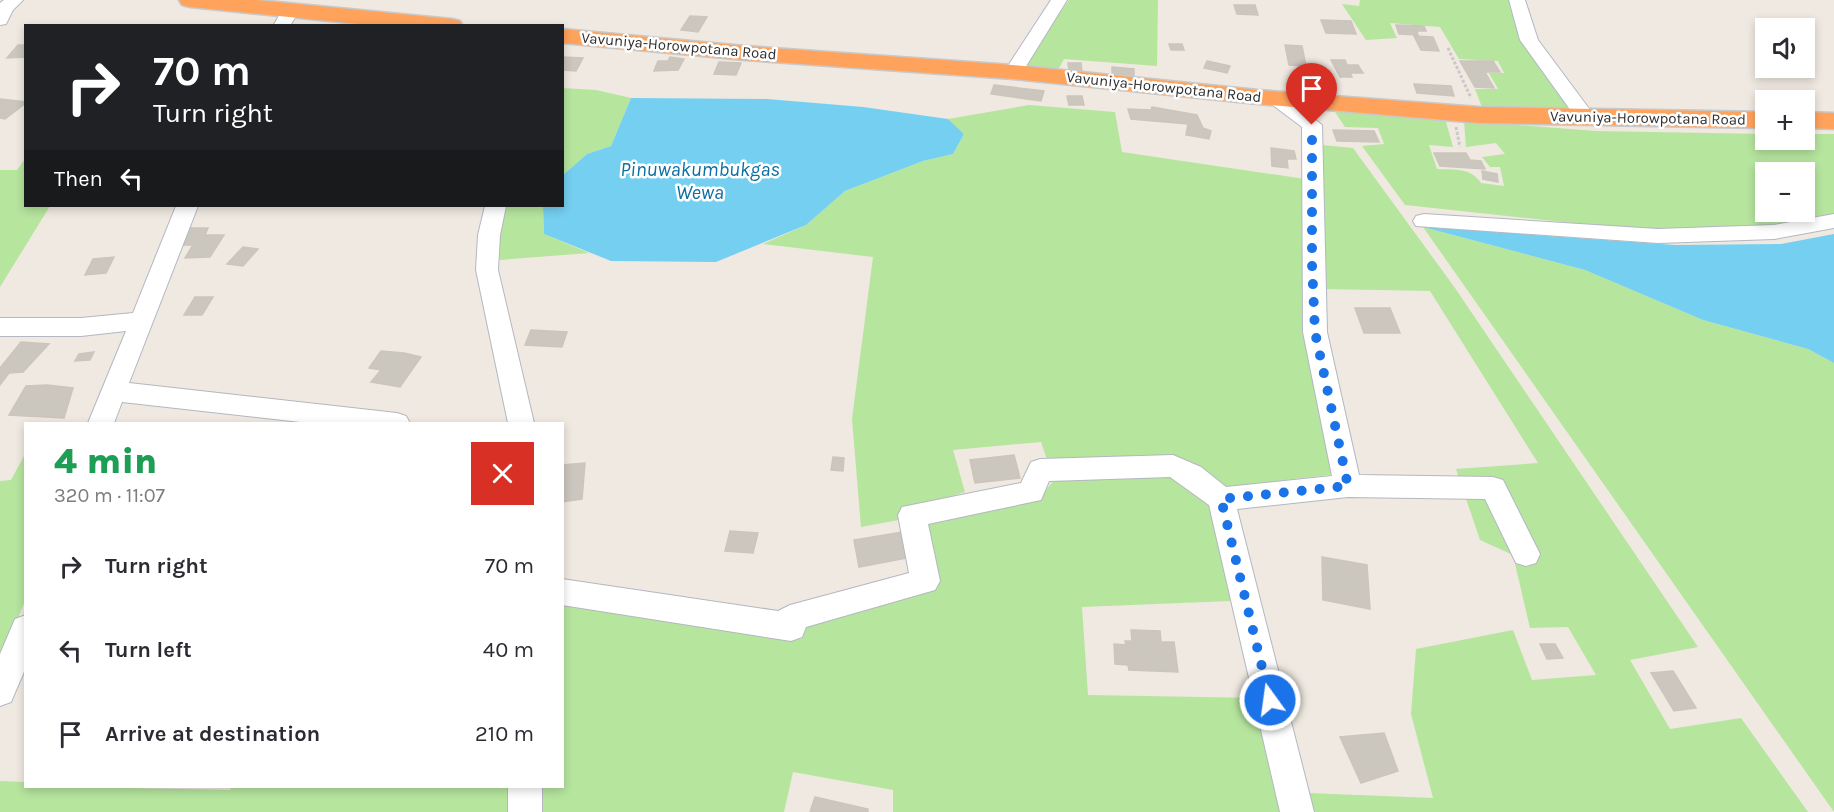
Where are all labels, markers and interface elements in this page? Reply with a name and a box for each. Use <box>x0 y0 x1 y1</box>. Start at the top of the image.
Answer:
map controls <box>1755 18 1815 222</box>
button: sound <box>1755 18 1815 78</box>
street label: Vavuniya-Horowpotana Road <box>581 29 777 63</box>
text: 70 m <box>153 46 251 96</box>
icon: right <box>54 48 132 126</box>
pin <box>1286 63 1337 125</box>
street label: Vavuniya-Horowpotana Road <box>1066 68 1262 106</box>
icon: arrive <box>1295 72 1328 105</box>
button: + <box>1755 90 1815 150</box>
text: Turn right <box>153 97 273 129</box>
street label: Vavuniya-Horowpotana Road <box>1550 107 1746 129</box>
water label: Pinuwakumbukgas Wewa <box>620 158 780 204</box>
icon: left <box>115 162 148 195</box>
button: − <box>1755 162 1815 222</box>
text: Then <box>54 166 103 192</box>
text: 4 min <box>54 440 157 482</box>
button: close <box>471 442 534 505</box>
text: 320 m · 11:07 <box>54 484 165 507</box>
icon: right <box>54 550 87 583</box>
text: Turn right <box>105 553 208 579</box>
text: 70 m <box>485 553 534 579</box>
icon: left <box>54 634 87 667</box>
text: Turn left <box>105 637 192 663</box>
text: 40 m <box>483 637 534 663</box>
position arrow <box>1238 668 1302 732</box>
icon: arrive <box>54 718 87 751</box>
text: Arrive at destination <box>105 721 320 747</box>
text: 210 m <box>475 721 534 747</box>

